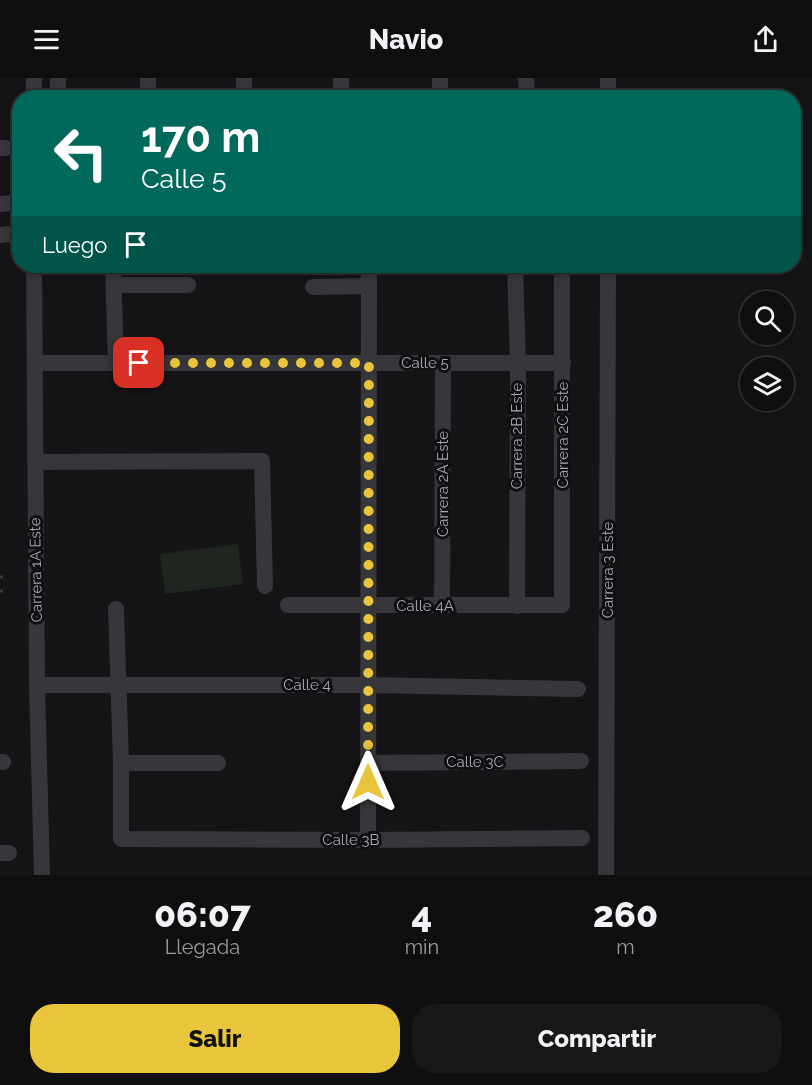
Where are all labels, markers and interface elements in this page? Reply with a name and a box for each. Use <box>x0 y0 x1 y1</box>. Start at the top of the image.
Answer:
icon: menu <box>30 23 63 56</box>
icon: share <box>749 23 782 56</box>
text: Navio <box>369 24 443 55</box>
text: 170 m <box>141 113 260 162</box>
icon: left <box>42 114 120 192</box>
text: Calle 5 <box>141 163 226 194</box>
icon: arrive <box>119 228 152 261</box>
text: Luego <box>42 232 107 258</box>
map controls <box>740 291 794 411</box>
button: search <box>740 291 794 345</box>
pin <box>113 337 164 388</box>
icon: arrive <box>122 346 155 379</box>
street label: Calle 5 <box>401 354 449 372</box>
button: layers <box>740 357 794 411</box>
street label: Carrera 2C Este <box>554 381 572 488</box>
street label: Carrera 2B Este <box>508 383 526 489</box>
street label: Carrera 2A Este <box>434 431 452 537</box>
street label: Carrera 1A Este <box>26 517 46 623</box>
street label: Carrera 3 Este <box>599 521 617 618</box>
street label: Calle 4A <box>396 597 454 615</box>
street label: Calle 4 <box>283 676 331 694</box>
position arrow <box>336 750 400 814</box>
street label: Calle 3C <box>446 753 504 771</box>
street label: Calle 3B <box>322 831 380 849</box>
text: 06:07 <box>154 893 251 935</box>
text: 4 <box>412 893 432 935</box>
text: 260 <box>593 893 658 935</box>
text: Llegada <box>165 935 240 959</box>
text: min <box>405 935 439 959</box>
text: m <box>616 935 635 959</box>
button: Salir <box>30 1004 400 1073</box>
button: Compartir <box>412 1004 782 1073</box>

